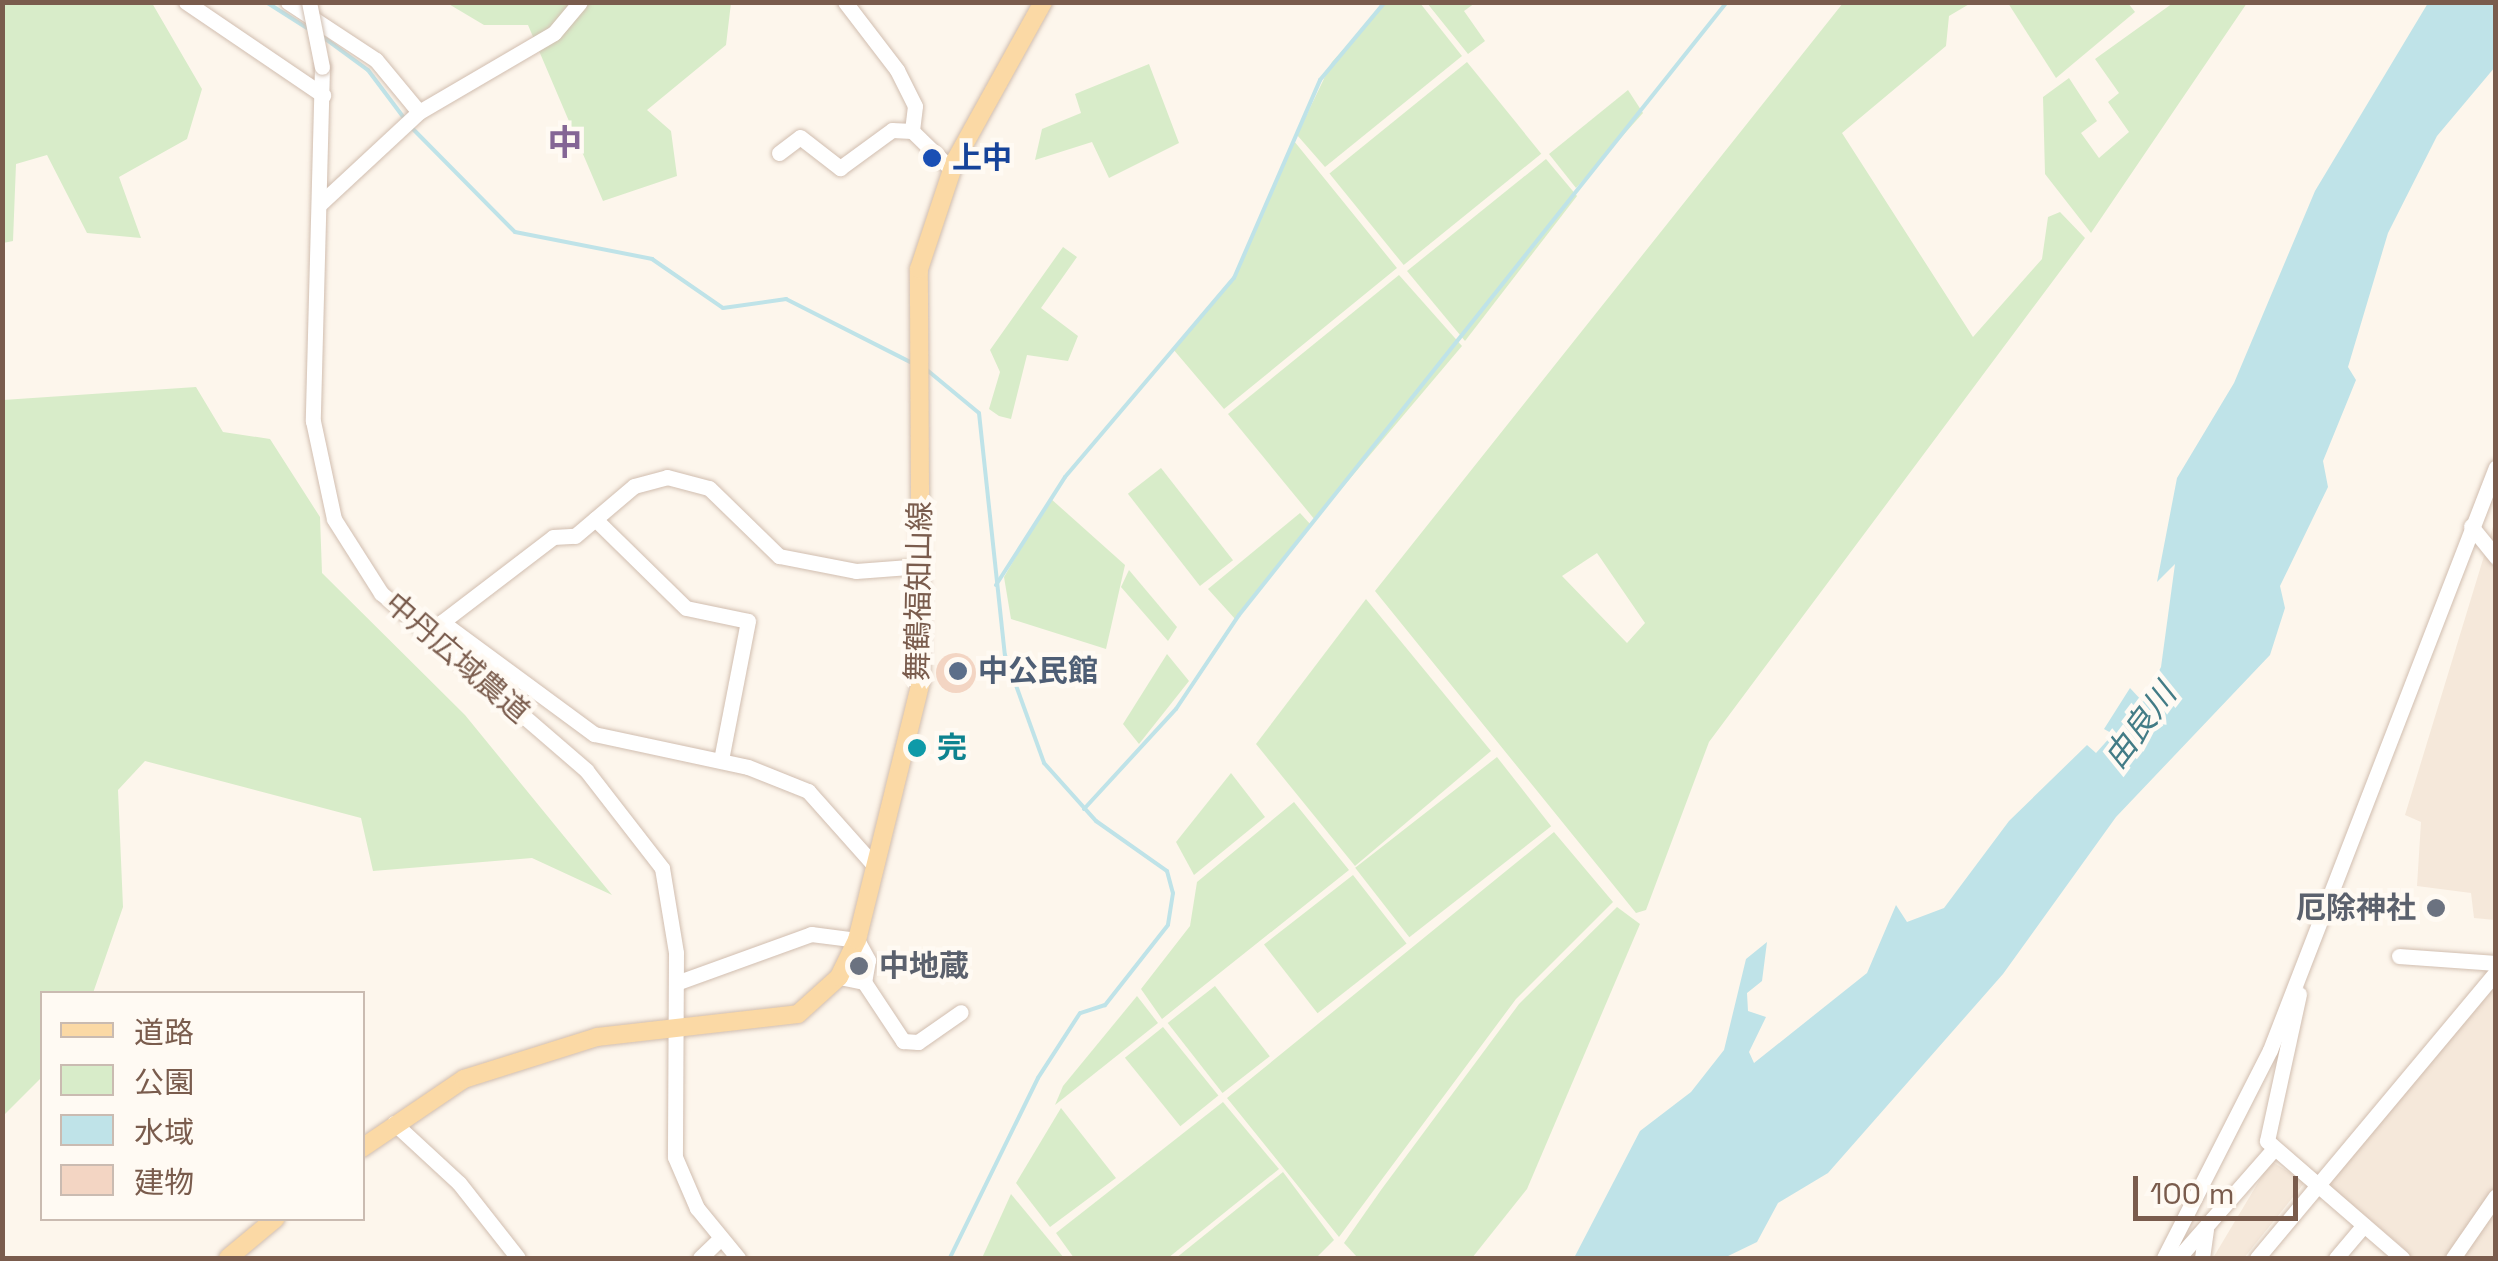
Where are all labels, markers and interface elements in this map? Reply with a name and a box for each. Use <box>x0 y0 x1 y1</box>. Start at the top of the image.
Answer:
district label: 中 <box>548 122 582 164</box>
place label: 上中 <box>952 140 1012 176</box>
marker: 上中 <box>921 147 943 169</box>
street label: 舞鶴福知山線 <box>899 501 939 681</box>
street label: 中丹広域農道 <box>377 585 537 731</box>
place label: 中公民館 <box>978 653 1098 689</box>
marker: 中公民館 <box>947 660 969 682</box>
water label: 由良川 <box>2096 676 2184 776</box>
place label: 完 <box>937 730 967 766</box>
marker: 完 <box>906 737 928 759</box>
place label: 厄除神社 <box>2296 890 2416 926</box>
marker: 厄除神社 <box>2425 897 2447 919</box>
place label: 中地蔵 <box>879 948 969 984</box>
marker: 中地蔵 <box>848 955 870 977</box>
legend <box>40 991 365 1221</box>
text: 道路 <box>134 1013 194 1052</box>
text: 公園 <box>134 1063 194 1102</box>
text: 水域 <box>134 1113 194 1152</box>
scale bar <box>2138 1156 2303 1218</box>
text: 建物 <box>134 1163 194 1202</box>
text: 100 m <box>2150 1174 2235 1213</box>

